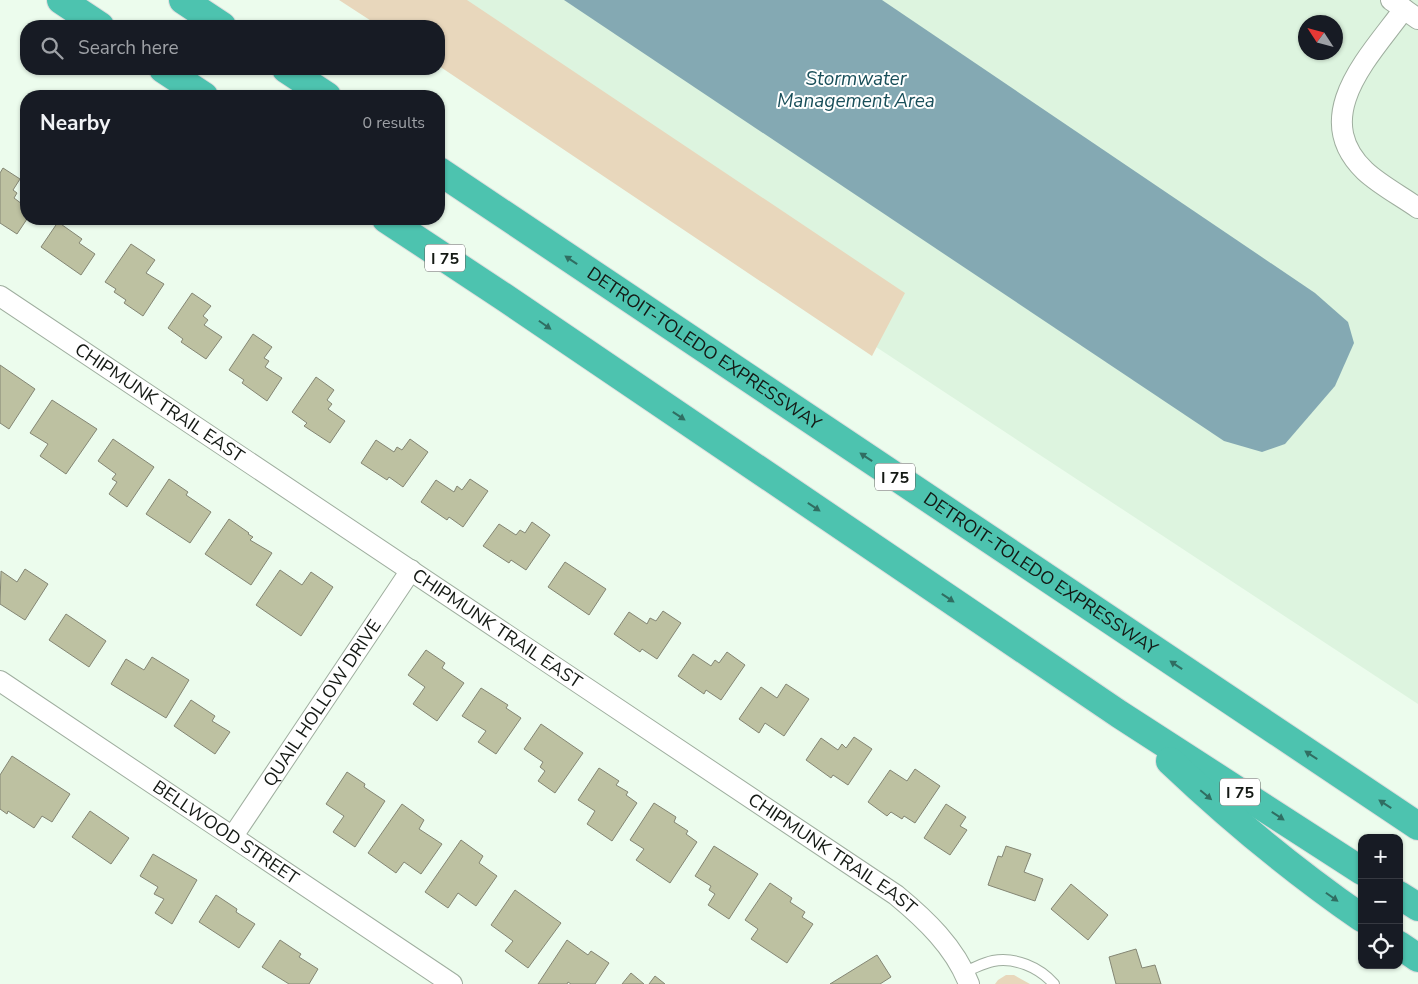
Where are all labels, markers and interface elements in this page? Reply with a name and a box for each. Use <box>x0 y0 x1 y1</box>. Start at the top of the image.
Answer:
north arrow <box>1298 15 1343 60</box>
search box <box>20 20 445 75</box>
icon: search <box>38 34 66 62</box>
text: Search here <box>78 35 179 61</box>
water label: Stormwater Management Area <box>777 66 935 114</box>
text: Nearby <box>40 109 110 137</box>
text: 0 results <box>363 112 425 134</box>
road number: I 75 <box>425 244 465 272</box>
one-way arrow <box>565 255 578 265</box>
street label: DETROIT-TOLEDO EXPRESSWAY <box>582 261 826 436</box>
one-way arrow <box>538 320 551 330</box>
street label: CHIPMUNK TRAIL EAST <box>70 337 249 468</box>
one-way arrow <box>672 411 686 421</box>
one-way arrow <box>860 452 873 462</box>
road number: I 75 <box>875 464 915 491</box>
street label: DETROIT-TOLEDO EXPRESSWAY <box>919 487 1163 661</box>
one-way arrow <box>807 502 820 512</box>
street label: CHIPMUNK TRAIL EAST <box>408 563 587 694</box>
one-way arrow <box>941 593 955 603</box>
street label: QUAIL HOLLOW DRIVE <box>257 615 387 791</box>
one-way arrow <box>1169 660 1183 669</box>
one-way arrow <box>1304 750 1318 760</box>
street label: BELLWOOD STREET <box>148 775 304 890</box>
road number: I 75 <box>1220 779 1260 806</box>
street label: CHIPMUNK TRAIL EAST <box>743 788 922 920</box>
one-way arrow <box>1200 789 1212 800</box>
one-way arrow <box>1378 799 1391 808</box>
one-way arrow <box>1271 812 1284 821</box>
map controls <box>1358 834 1403 969</box>
button: + <box>1358 834 1403 879</box>
button: − <box>1358 879 1403 924</box>
one-way arrow <box>1325 892 1339 902</box>
button: locate <box>1358 924 1403 969</box>

